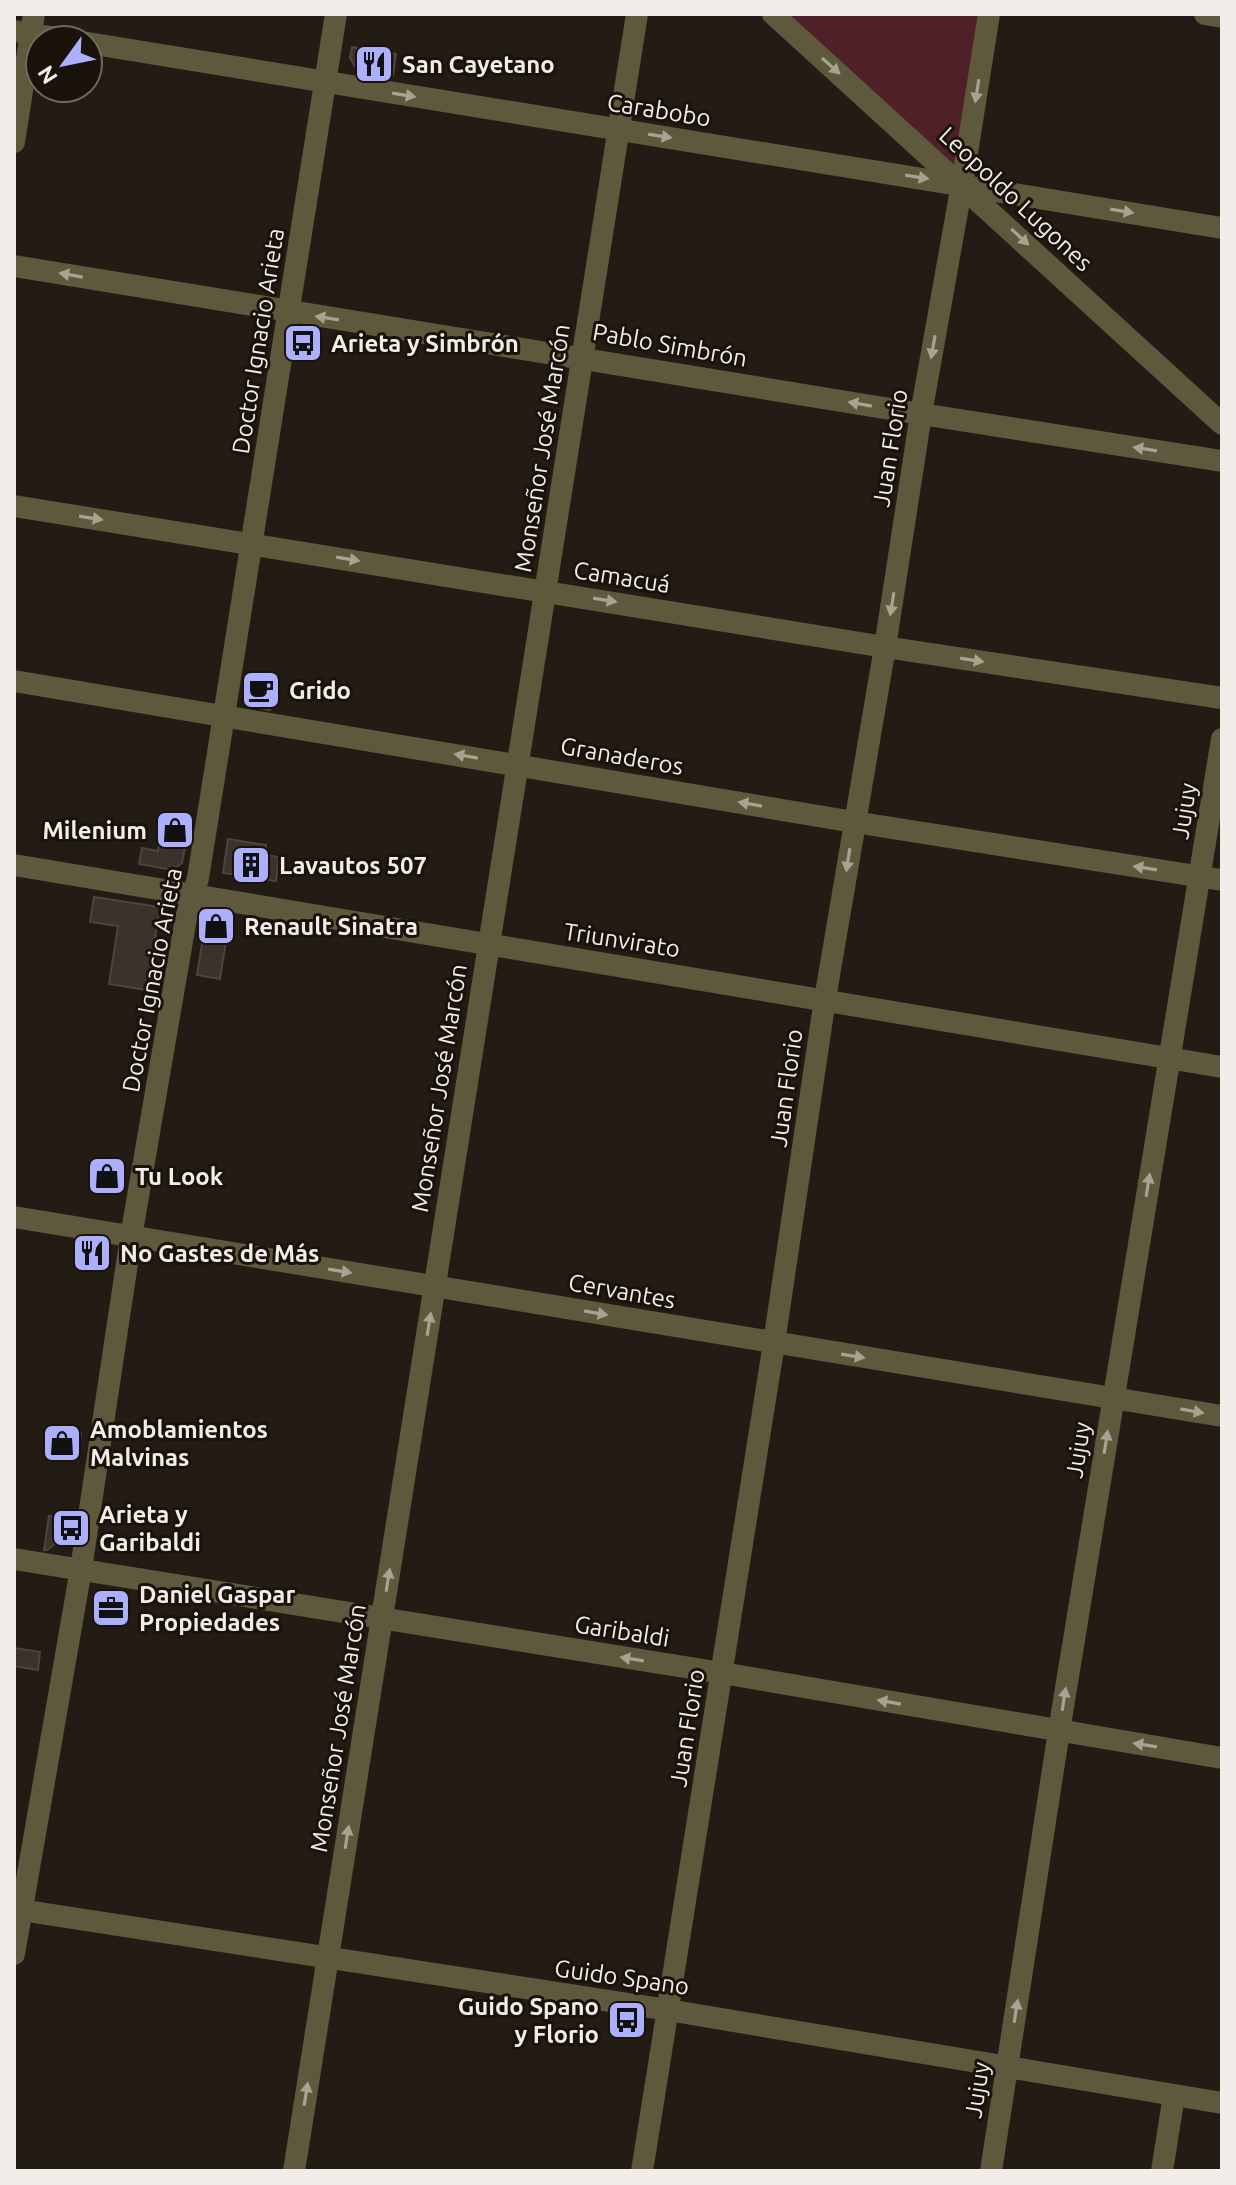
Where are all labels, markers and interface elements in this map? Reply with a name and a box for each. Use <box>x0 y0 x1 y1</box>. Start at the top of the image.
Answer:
north arrow <box>24 24 104 104</box>
restaurant icon: San Cayetano <box>353 43 395 85</box>
place label: San Cayetano <box>402 51 555 78</box>
one-way arrow <box>821 56 840 74</box>
text: N <box>32 61 62 89</box>
one-way arrow <box>970 79 983 104</box>
street label: Carabobo <box>605 88 713 132</box>
one-way arrow <box>391 90 416 102</box>
street label: Leopoldo Lugones <box>934 121 1098 277</box>
one-way arrow <box>648 131 673 143</box>
one-way arrow <box>905 171 930 184</box>
one-way arrow <box>1110 206 1135 218</box>
street label: Doctor Ignacio Arieta <box>227 226 289 456</box>
one-way arrow <box>1010 228 1029 246</box>
one-way arrow <box>58 268 83 281</box>
one-way arrow <box>315 311 340 324</box>
street label: Pablo Simbrón <box>591 318 749 372</box>
bus stop icon: Arieta y Simbrón <box>282 322 324 364</box>
street label: Monseñor José Marcón <box>509 322 575 574</box>
place label: Arieta y Simbrón <box>331 330 519 357</box>
one-way arrow <box>926 335 938 360</box>
street label: Juan Florio <box>867 387 913 509</box>
one-way arrow <box>848 397 873 410</box>
one-way arrow <box>1132 442 1157 455</box>
one-way arrow <box>79 512 104 525</box>
one-way arrow <box>336 553 361 565</box>
street label: Camacuá <box>572 556 672 598</box>
one-way arrow <box>885 592 897 617</box>
one-way arrow <box>592 594 617 607</box>
one-way arrow <box>960 654 985 667</box>
cafe icon: Grido <box>240 669 282 711</box>
place label: Grido <box>289 677 351 704</box>
street label: Granaderos <box>559 732 685 780</box>
one-way arrow <box>453 749 478 761</box>
street label: Jujuy <box>1166 781 1202 841</box>
one-way arrow <box>737 797 762 810</box>
shop icon: Milenium <box>154 809 196 851</box>
place label: Milenium <box>42 817 147 844</box>
building icon: Lavautos 507 <box>230 844 272 886</box>
one-way arrow <box>841 848 854 873</box>
place label: Lavautos 507 <box>279 852 427 879</box>
one-way arrow <box>1132 861 1157 873</box>
street label: Doctor Ignacio Arieta <box>117 865 187 1095</box>
shop icon: Renault Sinatra <box>195 905 237 947</box>
place label: Renault Sinatra <box>244 913 418 940</box>
street label: Triunvirato <box>562 917 682 963</box>
street label: Monseñor José Marcón <box>406 962 472 1214</box>
street label: Juan Florio <box>764 1027 808 1149</box>
shop icon: Tu Look <box>86 1155 128 1197</box>
place label: Tu Look <box>135 1163 224 1190</box>
one-way arrow <box>1142 1173 1154 1198</box>
restaurant icon: No Gastes de Más <box>71 1232 113 1274</box>
place label: No Gastes de Más <box>120 1240 319 1267</box>
one-way arrow <box>327 1265 352 1277</box>
street label: Cervantes <box>566 1268 678 1314</box>
one-way arrow <box>584 1308 609 1320</box>
one-way arrow <box>423 1311 436 1336</box>
one-way arrow <box>840 1350 865 1362</box>
one-way arrow <box>1180 1405 1205 1417</box>
place label: Amoblamientos Malvinas <box>90 1416 268 1471</box>
street label: Jujuy <box>1060 1420 1096 1480</box>
shop icon: Amoblamientos Malvinas <box>41 1422 83 1464</box>
one-way arrow <box>1100 1429 1113 1454</box>
place label: Arieta y Garibaldi <box>99 1501 201 1556</box>
bus stop icon: Arieta y Garibaldi <box>50 1507 92 1549</box>
one-way arrow <box>382 1568 395 1593</box>
place label: Daniel Gaspar Propiedades <box>139 1581 295 1636</box>
office icon: Daniel Gaspar Propiedades <box>90 1587 132 1629</box>
street label: Monseñor José Marcón <box>305 1602 371 1854</box>
street label: Garibaldi <box>573 1610 671 1652</box>
one-way arrow <box>619 1652 644 1664</box>
street label: Juan Florio <box>664 1667 710 1789</box>
one-way arrow <box>1058 1686 1071 1711</box>
one-way arrow <box>876 1695 901 1707</box>
one-way arrow <box>1132 1738 1157 1751</box>
one-way arrow <box>342 1824 354 1849</box>
street label: Guido Spano <box>553 1954 691 2000</box>
place label: Guido Spano y Florio <box>458 1993 599 2048</box>
one-way arrow <box>1010 1998 1023 2023</box>
bus stop icon: Guido Spano y Florio <box>606 1999 648 2041</box>
street label: Jujuy <box>959 2060 995 2120</box>
one-way arrow <box>301 2081 313 2106</box>

